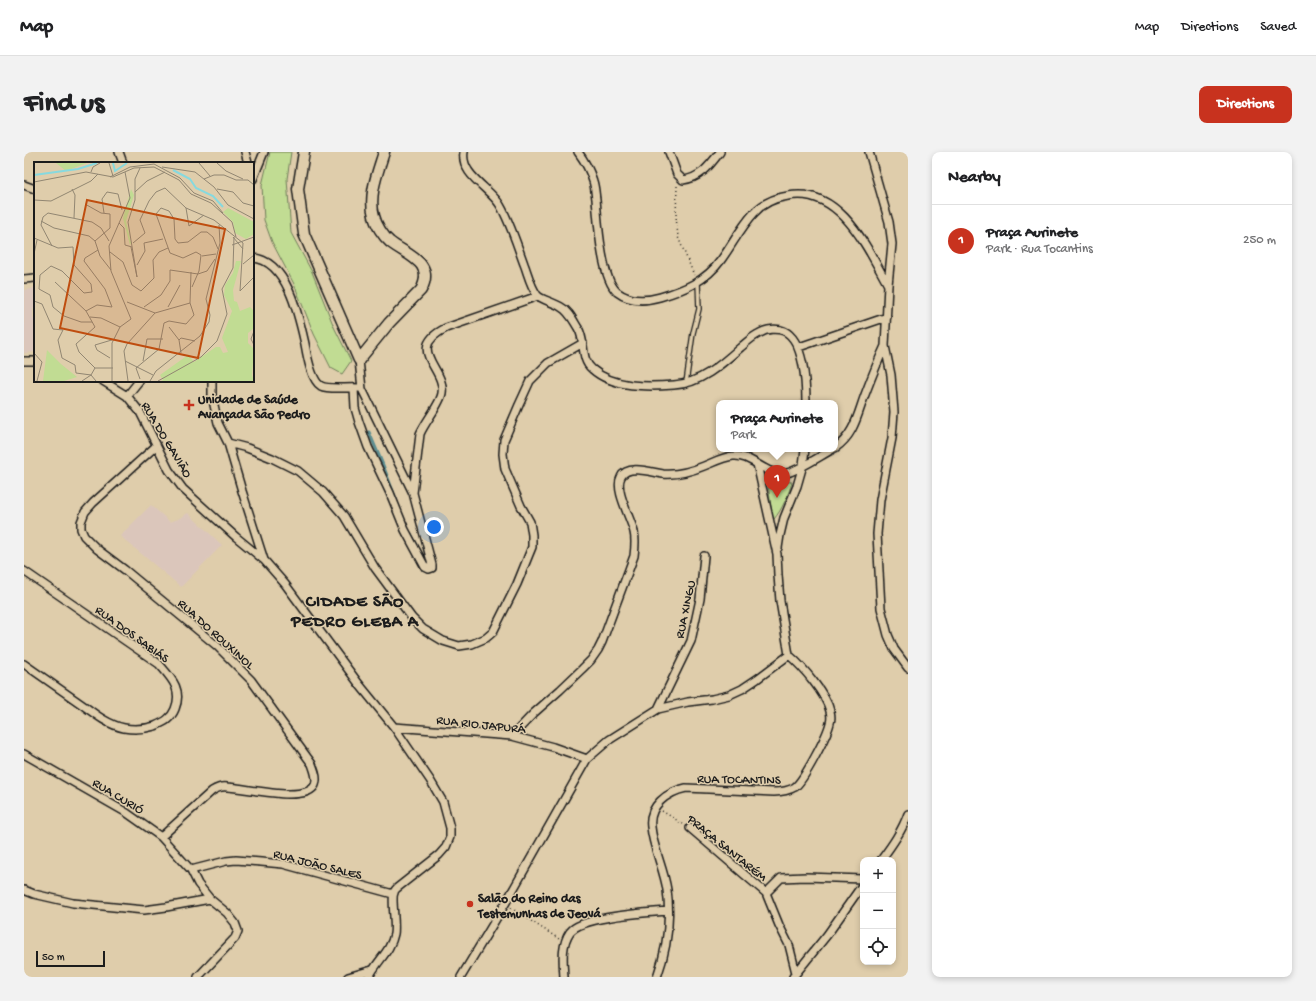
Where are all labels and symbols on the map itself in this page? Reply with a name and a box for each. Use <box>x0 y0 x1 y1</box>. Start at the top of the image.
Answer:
inset map <box>34 162 254 382</box>
place label: Unidade de Saúde Avançada São Pedro <box>197 393 311 423</box>
street label: RUA DO GAVIÃO <box>137 399 195 481</box>
marker: Unidade de Saúde Avançada São Pedro <box>183 399 195 411</box>
pin: 1 <box>764 465 790 498</box>
your location <box>424 517 444 537</box>
street label: RUA XINGU <box>673 578 700 640</box>
district label: CIDADE SÃO PEDRO GLEBA A <box>290 593 420 633</box>
street label: RUA DO ROUXINOL <box>174 597 258 674</box>
street label: RUA DOS SABIÁS <box>92 602 173 667</box>
street label: RUA RIO JAPURÁ <box>435 712 528 738</box>
street label: RUA TOCANTINS <box>697 772 782 789</box>
street label: RUA CURIÓ <box>89 776 146 818</box>
street label: PRAÇA SANTARÉM <box>683 811 771 886</box>
street label: RUA JOÃO SALES <box>271 846 365 884</box>
place label: Salão do Reino das Testemunhas de Jeová <box>477 892 602 922</box>
marker: Salão do Reino das Testemunhas de Jeová <box>465 899 475 909</box>
scale bar <box>36 949 105 968</box>

